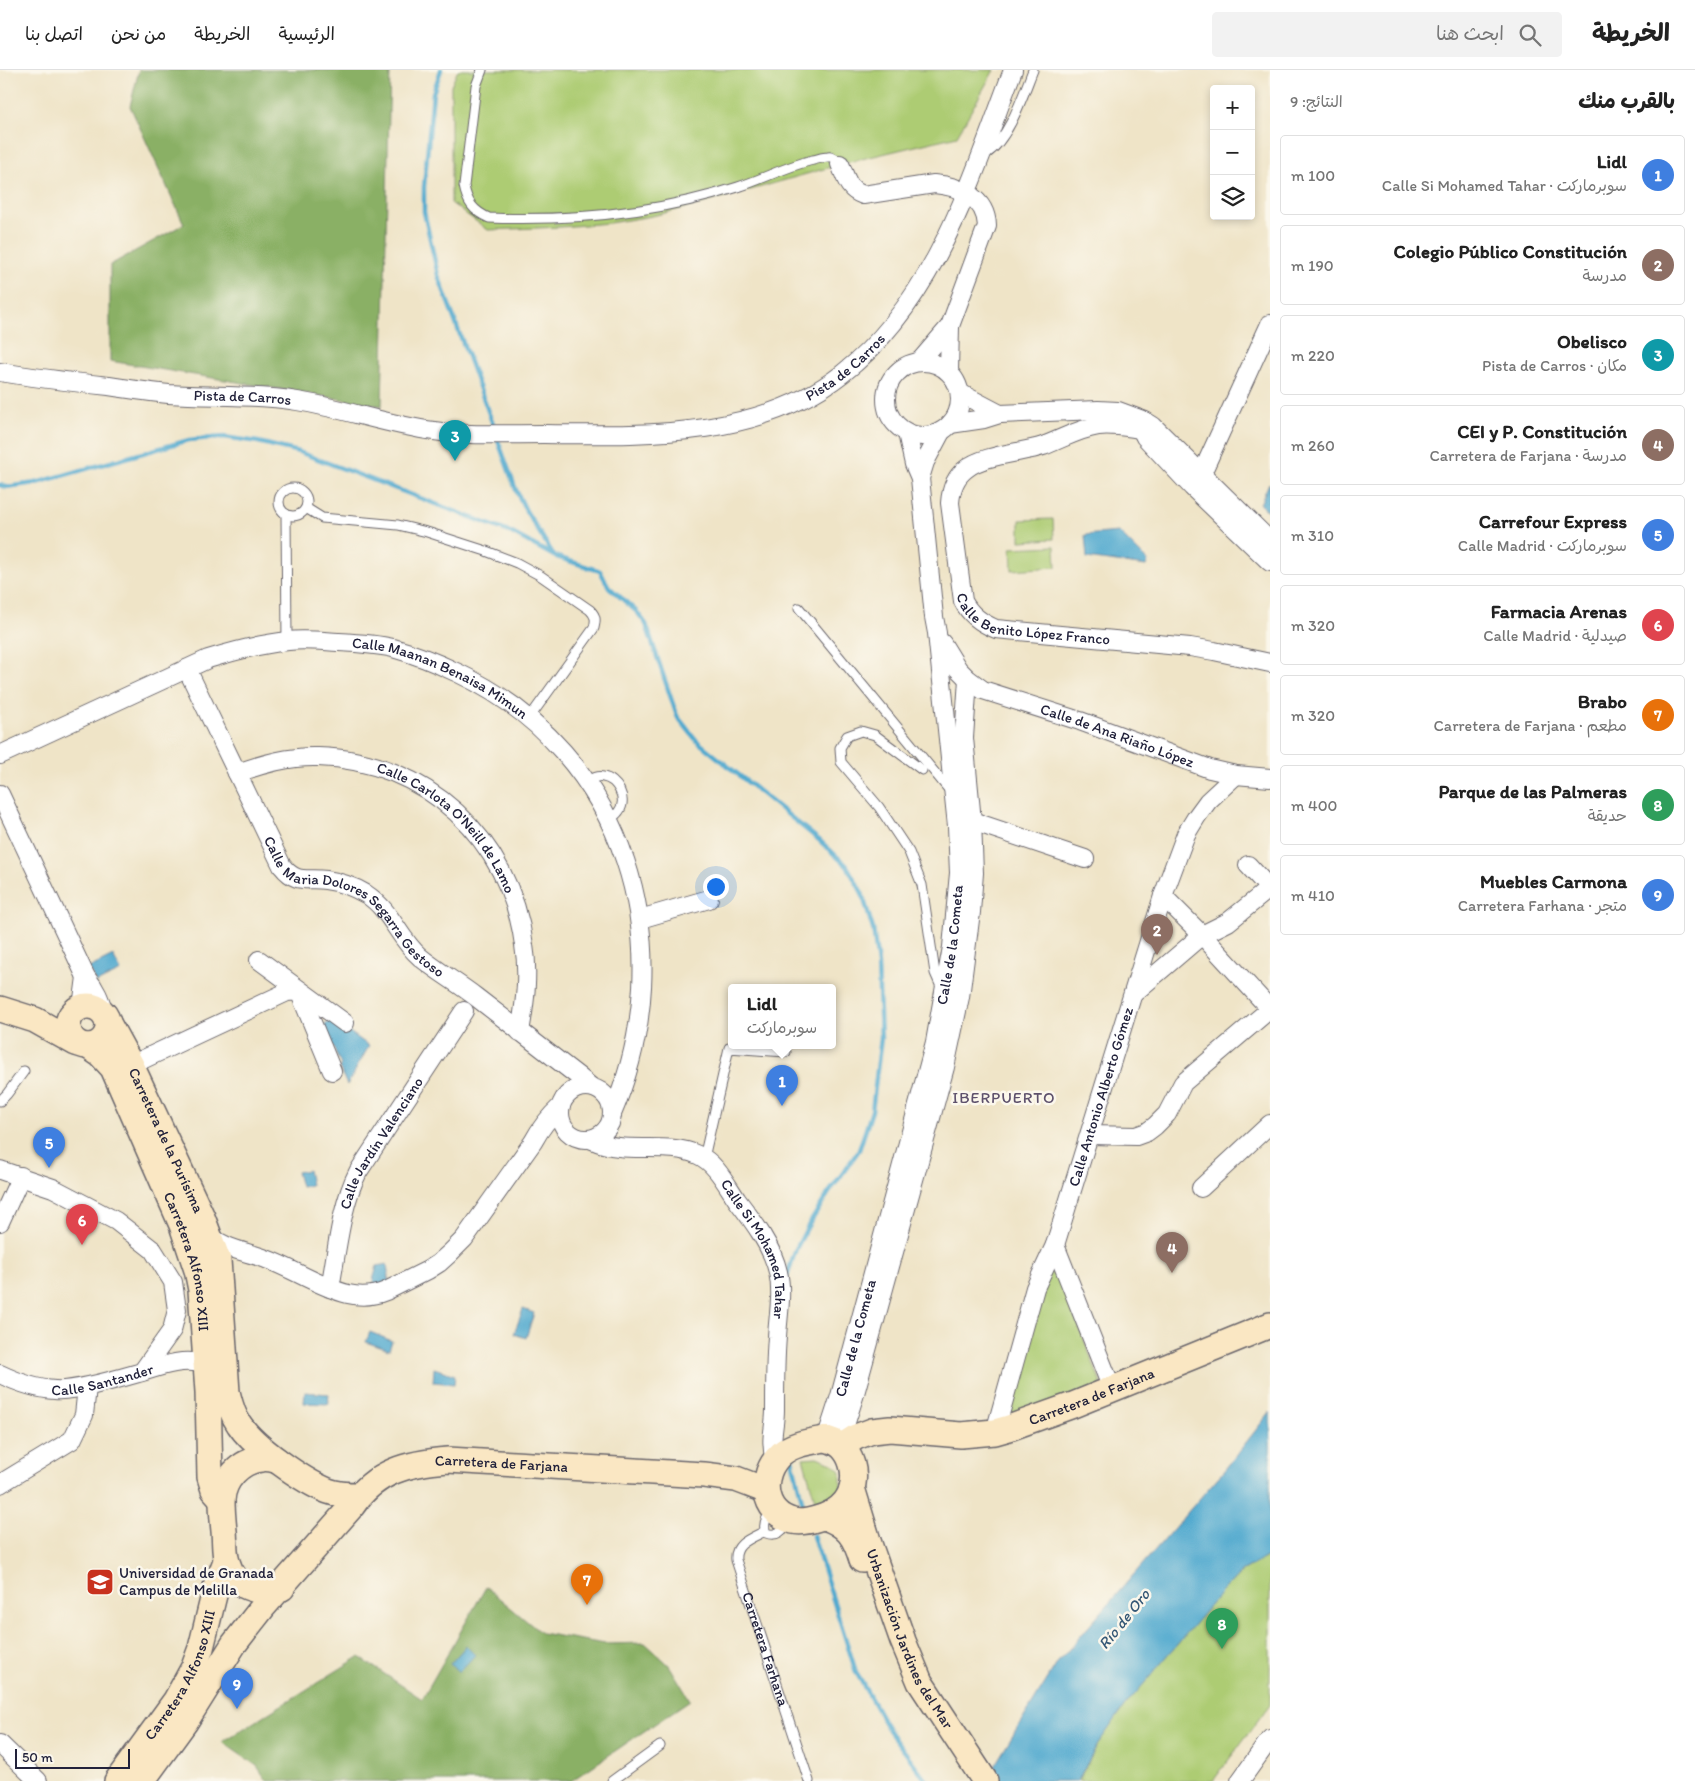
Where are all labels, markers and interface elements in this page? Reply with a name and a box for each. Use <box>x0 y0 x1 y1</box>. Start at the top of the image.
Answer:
search box <box>1212 12 1562 57</box>
text: الخريطة <box>1592 18 1670 47</box>
icon: search <box>1516 21 1544 49</box>
text: ابحث هنا <box>1436 22 1504 45</box>
text: اتصل بنا <box>25 23 83 45</box>
text: من نحن <box>111 23 166 45</box>
text: الخريطة <box>194 23 251 45</box>
text: الرئيسية <box>279 23 335 45</box>
map controls <box>1210 85 1255 220</box>
button: + <box>1210 85 1255 130</box>
text: بالقرب منك <box>1578 88 1675 113</box>
text: النتائج: 9 <box>1290 92 1343 111</box>
button: − <box>1210 130 1255 175</box>
text: Lidl <box>1597 150 1627 173</box>
text: 100 m <box>1291 166 1335 185</box>
text: 1 <box>1654 166 1662 185</box>
button: layers <box>1210 175 1255 220</box>
text: سوبرماركت · Calle Si Mohamed Tahar <box>1382 176 1627 195</box>
text: Colegio Público Constitución <box>1394 240 1627 263</box>
text: 190 m <box>1291 256 1334 275</box>
text: 2 <box>1654 256 1662 275</box>
text: مدرسة <box>1582 266 1627 285</box>
street label: Pista de Carros <box>802 330 889 405</box>
text: Obelisco <box>1557 330 1627 353</box>
text: 220 m <box>1291 346 1335 365</box>
text: 3 <box>1654 346 1662 365</box>
text: مكان · Pista de Carros <box>1482 356 1627 375</box>
street label: Pista de Carros <box>193 386 293 409</box>
pin: 3 <box>439 420 471 461</box>
text: CEI y P. Constitución <box>1457 420 1627 443</box>
text: 260 m <box>1291 436 1335 455</box>
text: 4 <box>1653 436 1663 455</box>
text: مدرسة · Carretera de Farjana <box>1429 446 1627 465</box>
text: Carrefour Express <box>1479 510 1627 533</box>
text: 310 m <box>1291 526 1334 545</box>
text: 5 <box>1654 526 1662 545</box>
text: سوبرماركت · Calle Madrid <box>1458 536 1627 555</box>
street label: Calle Benito López Franco <box>953 592 1111 649</box>
text: Farmacia Arenas <box>1491 600 1627 623</box>
text: 320 m <box>1291 616 1335 635</box>
text: 6 <box>1654 616 1662 635</box>
text: صيدلية · Calle Madrid <box>1483 626 1627 645</box>
street label: Calle Maanan Benaisa Mimun <box>351 634 531 723</box>
text: Brabo <box>1578 690 1627 713</box>
street label: Calle de Ana Riaño López <box>1038 700 1197 771</box>
text: 320 m <box>1291 706 1335 725</box>
text: 7 <box>1654 706 1662 725</box>
text: مطعم · Carretera de Farjana <box>1434 716 1627 735</box>
street label: Calle Carlota O'Neill de Lamo <box>374 758 519 896</box>
text: Parque de las Palmeras <box>1438 780 1627 803</box>
text: 400 m <box>1291 796 1337 815</box>
text: 8 <box>1654 796 1662 815</box>
text: حديقة <box>1588 806 1627 825</box>
street label: Calle Maria Dolores Segarra Gestoso <box>260 833 448 981</box>
text: Muebles Carmona <box>1480 870 1627 893</box>
your location <box>703 874 729 900</box>
street label: Calle de la Cometa <box>933 884 967 1006</box>
text: 410 m <box>1291 886 1335 905</box>
text: 9 <box>1654 886 1662 905</box>
text: متجر · Carretera Farhana <box>1458 896 1627 915</box>
pin: 2 <box>1141 914 1173 955</box>
popup <box>728 984 836 1049</box>
text: Lidl <box>747 992 777 1015</box>
street label: Calle Antonio Alberto Gómez <box>1065 1005 1137 1189</box>
text: سوبرماركت <box>747 1018 817 1037</box>
street label: Carretera de la Purísima <box>125 1065 208 1216</box>
pin: 1 <box>766 1065 798 1106</box>
street label: Calle Jardín Valenciano <box>336 1074 427 1211</box>
district label: IBERPUERTO <box>952 1088 1056 1107</box>
pin: 5 <box>33 1127 65 1168</box>
street label: Calle Si Mohamed Tahar <box>717 1176 789 1320</box>
street label: Carretera Alfonso XIII <box>160 1189 213 1332</box>
pin: 6 <box>66 1204 98 1245</box>
pin: 4 <box>1156 1232 1188 1273</box>
street label: Calle de la Cometa <box>831 1277 880 1399</box>
street label: Calle Santander <box>51 1360 156 1399</box>
street label: Carretera de Farjana <box>1026 1364 1157 1429</box>
street label: Carretera de Farjana <box>434 1451 569 1476</box>
street label: Urbanización Jardines del Mar <box>862 1546 957 1732</box>
place label: Universidad de Granada Campus de Melilla <box>119 1564 274 1599</box>
pin: 7 <box>571 1564 603 1605</box>
school or university icon: Universidad de Granada Campus de Melilla <box>85 1567 115 1597</box>
water label: Río de Oro <box>1094 1585 1154 1653</box>
street label: Carretera Farhana <box>738 1590 793 1709</box>
street label: Carretera Alfonso XIII <box>141 1608 219 1744</box>
pin: 8 <box>1206 1608 1238 1649</box>
pin: 9 <box>221 1668 253 1709</box>
scale bar <box>15 1746 130 1769</box>
text: 50 m <box>22 1749 53 1766</box>

